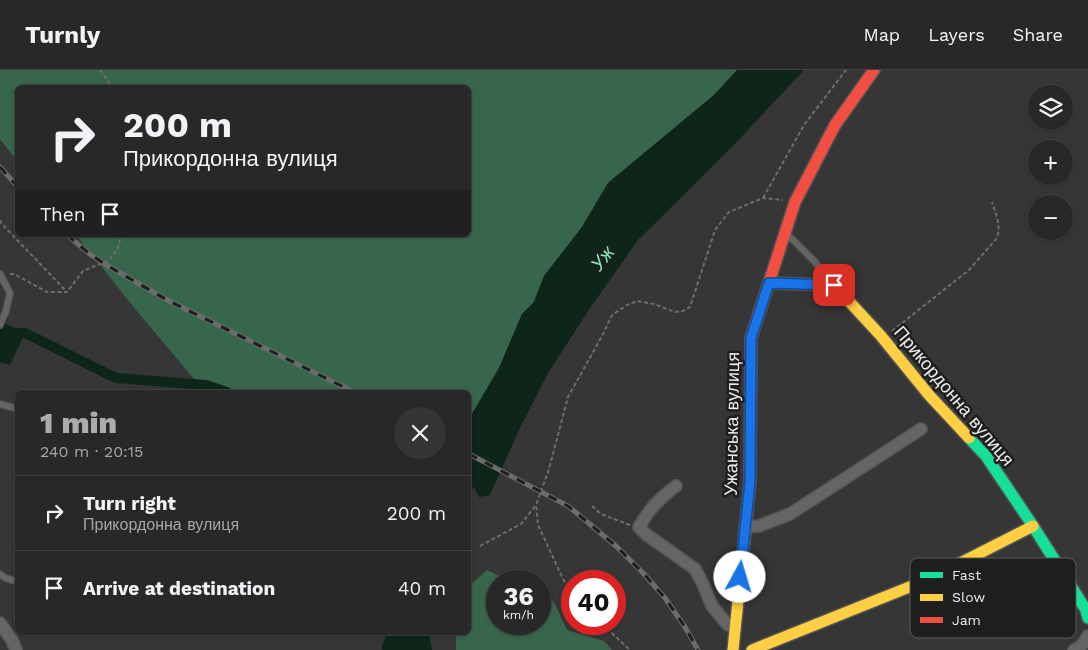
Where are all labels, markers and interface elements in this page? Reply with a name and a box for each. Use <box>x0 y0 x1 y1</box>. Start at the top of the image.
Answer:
text: Turnly <box>25 21 100 49</box>
text: Map <box>863 24 900 45</box>
text: Layers <box>928 24 985 45</box>
text: Share <box>1013 24 1063 45</box>
map controls <box>1028 85 1073 240</box>
button: layers <box>1028 85 1073 130</box>
text: 200 m <box>123 104 232 146</box>
icon: right <box>40 105 105 170</box>
button: + <box>1028 140 1073 185</box>
text: Прикордонна вулиця <box>123 146 338 171</box>
button: − <box>1028 195 1073 240</box>
icon: arrive <box>96 200 124 228</box>
text: Then <box>40 203 86 226</box>
water label: Уж <box>585 241 620 276</box>
pin <box>813 264 855 306</box>
icon: arrive <box>820 271 848 299</box>
street label: Прикордонна вулиця <box>890 322 1019 470</box>
street label: Ужанська вулиця <box>720 352 743 496</box>
text: 1 min <box>40 405 117 440</box>
button: close <box>394 407 446 459</box>
text: 240 m · 20:15 <box>40 442 143 461</box>
text: Turn right <box>83 492 176 515</box>
icon: right <box>40 499 68 527</box>
text: 200 m <box>387 502 446 525</box>
text: Прикордонна вулиця <box>83 515 239 534</box>
position arrow <box>713 550 765 602</box>
legend <box>910 558 1076 638</box>
text: Fast <box>952 567 981 583</box>
speed limit sign: 40 <box>561 570 626 635</box>
icon: arrive <box>40 574 68 602</box>
text: Arrive at destination <box>83 577 275 600</box>
text: 40 m <box>398 577 446 600</box>
text: 36 <box>503 582 534 611</box>
text: Slow <box>952 589 985 605</box>
text: km/h <box>503 608 534 622</box>
text: Jam <box>952 612 981 628</box>

